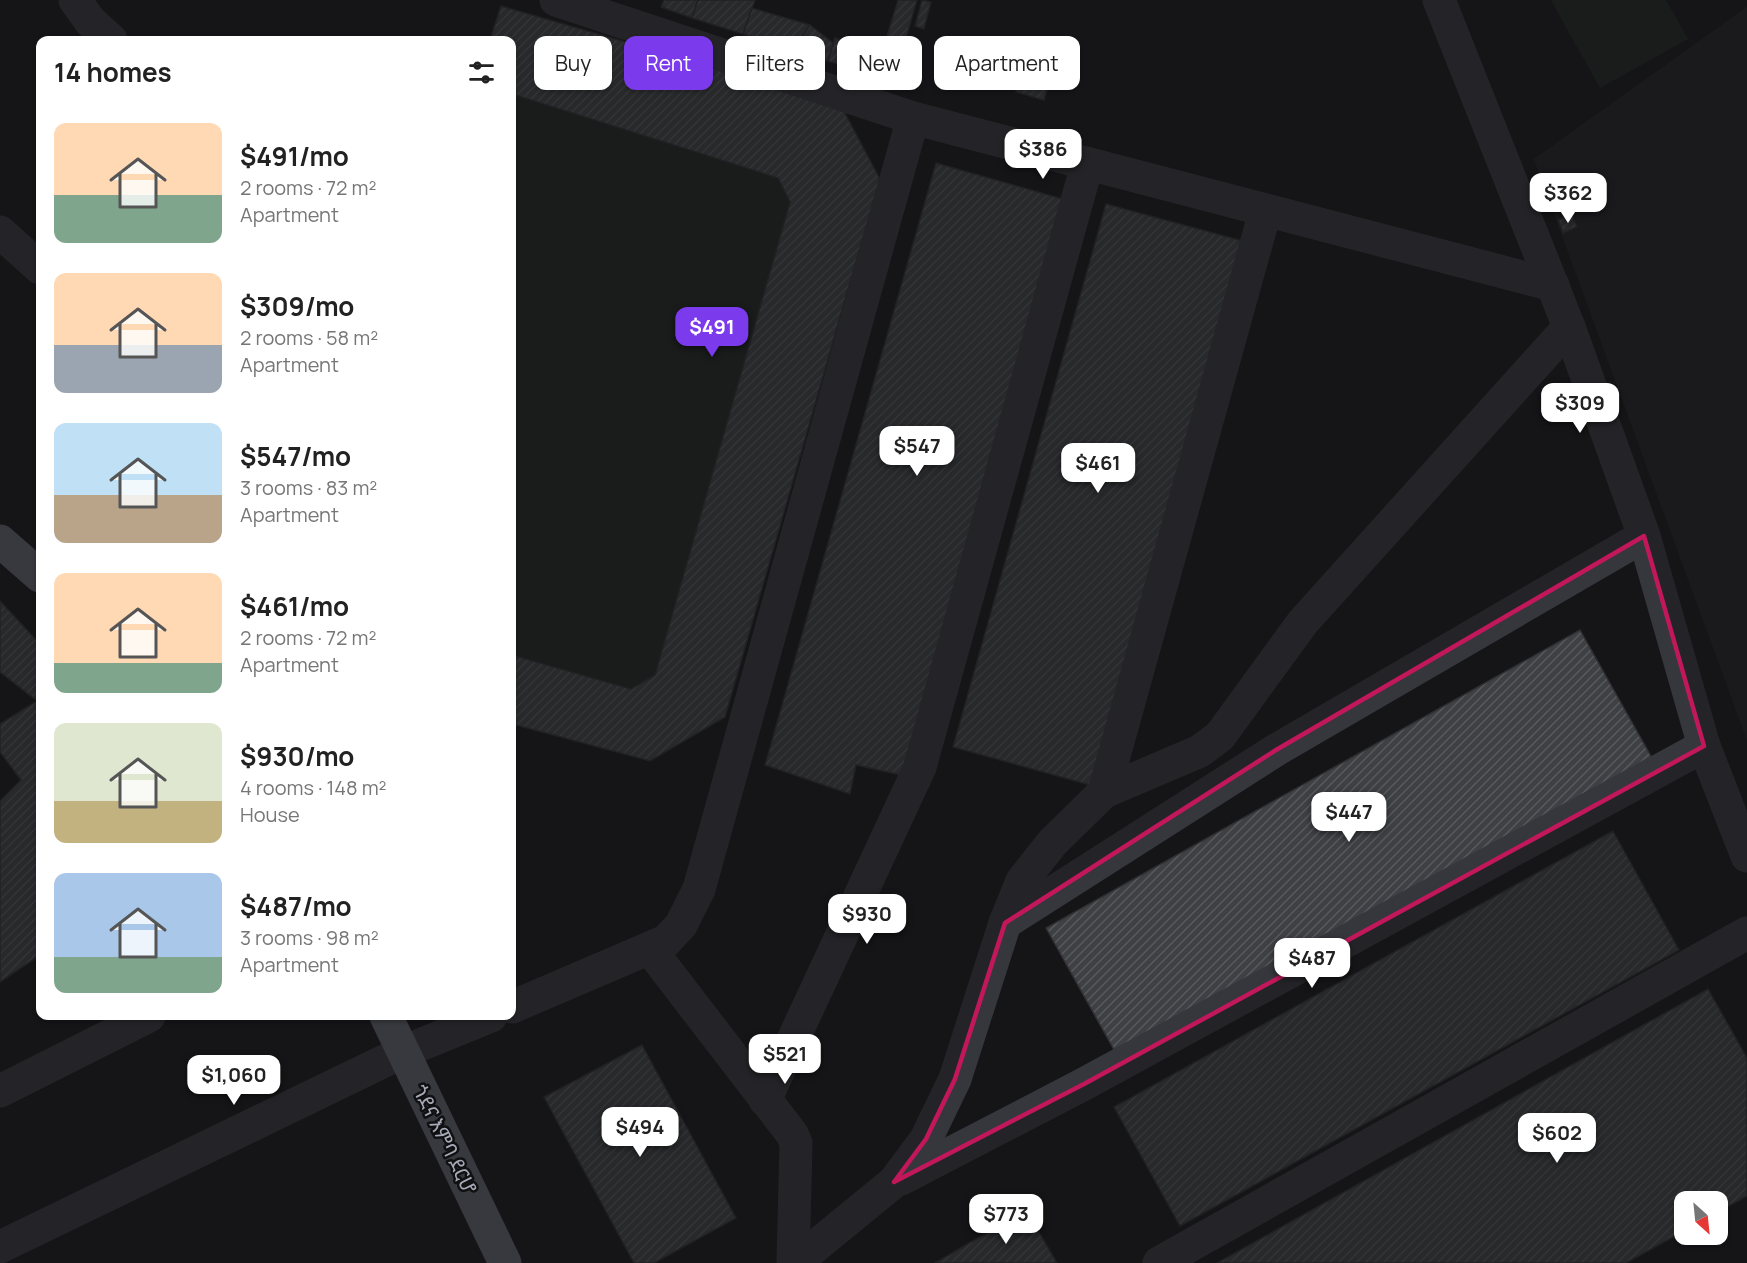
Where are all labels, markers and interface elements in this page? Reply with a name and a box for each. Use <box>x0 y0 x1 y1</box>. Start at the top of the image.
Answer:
chip: Buy <box>534 36 612 90</box>
chip: Rent <box>624 36 713 90</box>
chip: Filters <box>725 36 825 90</box>
chip: New <box>837 36 922 90</box>
chip: Apartment <box>934 36 1080 90</box>
text: 14 homes <box>54 54 172 90</box>
icon: filters <box>465 56 498 89</box>
pin: $386 <box>1007 129 1079 180</box>
text: $386 <box>1019 135 1067 162</box>
text: $491/mo <box>240 138 349 174</box>
icon: home <box>102 147 174 219</box>
pin: $362 <box>1532 173 1604 224</box>
text: 2 rooms · 72 m² <box>240 174 376 201</box>
text: $362 <box>1544 179 1592 206</box>
text: Apartment <box>240 201 339 228</box>
text: $309/mo <box>240 288 354 324</box>
icon: home <box>102 297 174 369</box>
pin: $491 <box>676 307 748 358</box>
text: $491 <box>689 313 735 340</box>
text: 2 rooms · 58 m² <box>240 324 378 351</box>
text: Apartment <box>240 351 339 378</box>
pin: $309 <box>1544 383 1616 434</box>
text: $309 <box>1555 389 1605 416</box>
pin: $547 <box>881 426 953 477</box>
text: $547 <box>893 432 941 459</box>
text: $547/mo <box>240 438 351 474</box>
pin: $461 <box>1062 443 1134 494</box>
icon: home <box>102 447 174 519</box>
text: $461 <box>1075 449 1121 476</box>
text: 3 rooms · 83 m² <box>240 474 377 501</box>
text: Apartment <box>240 501 339 528</box>
text: $461/mo <box>240 588 349 624</box>
icon: home <box>102 597 174 669</box>
text: 2 rooms · 72 m² <box>240 624 376 651</box>
text: Apartment <box>240 651 339 678</box>
text: $930/mo <box>240 738 354 774</box>
icon: home <box>102 747 174 819</box>
text: 4 rooms · 148 m² <box>240 774 387 801</box>
pin: $447 <box>1313 792 1385 843</box>
text: $447 <box>1325 798 1373 825</box>
text: House <box>240 801 300 828</box>
text: $487/mo <box>240 888 352 924</box>
pin: $930 <box>831 894 903 945</box>
icon: home <box>102 897 174 969</box>
text: $930 <box>842 900 892 927</box>
text: 3 rooms · 98 m² <box>240 924 379 951</box>
pin: $487 <box>1276 938 1348 989</box>
text: $487 <box>1288 944 1336 971</box>
text: Apartment <box>240 951 339 978</box>
pin: $521 <box>749 1034 821 1085</box>
text: $521 <box>763 1040 807 1067</box>
pin: $1,060 <box>185 1055 283 1106</box>
text: $1,060 <box>201 1061 267 1088</box>
street label: ጎደና እምባ ደርሆ <box>407 1080 483 1199</box>
pin: $494 <box>604 1107 676 1158</box>
text: $494 <box>616 1113 664 1140</box>
pin: $602 <box>1521 1113 1593 1164</box>
text: $602 <box>1532 1119 1582 1146</box>
north arrow <box>1674 1191 1728 1245</box>
map controls <box>1674 1191 1728 1245</box>
pin: $773 <box>970 1194 1042 1245</box>
text: $773 <box>983 1200 1029 1227</box>

